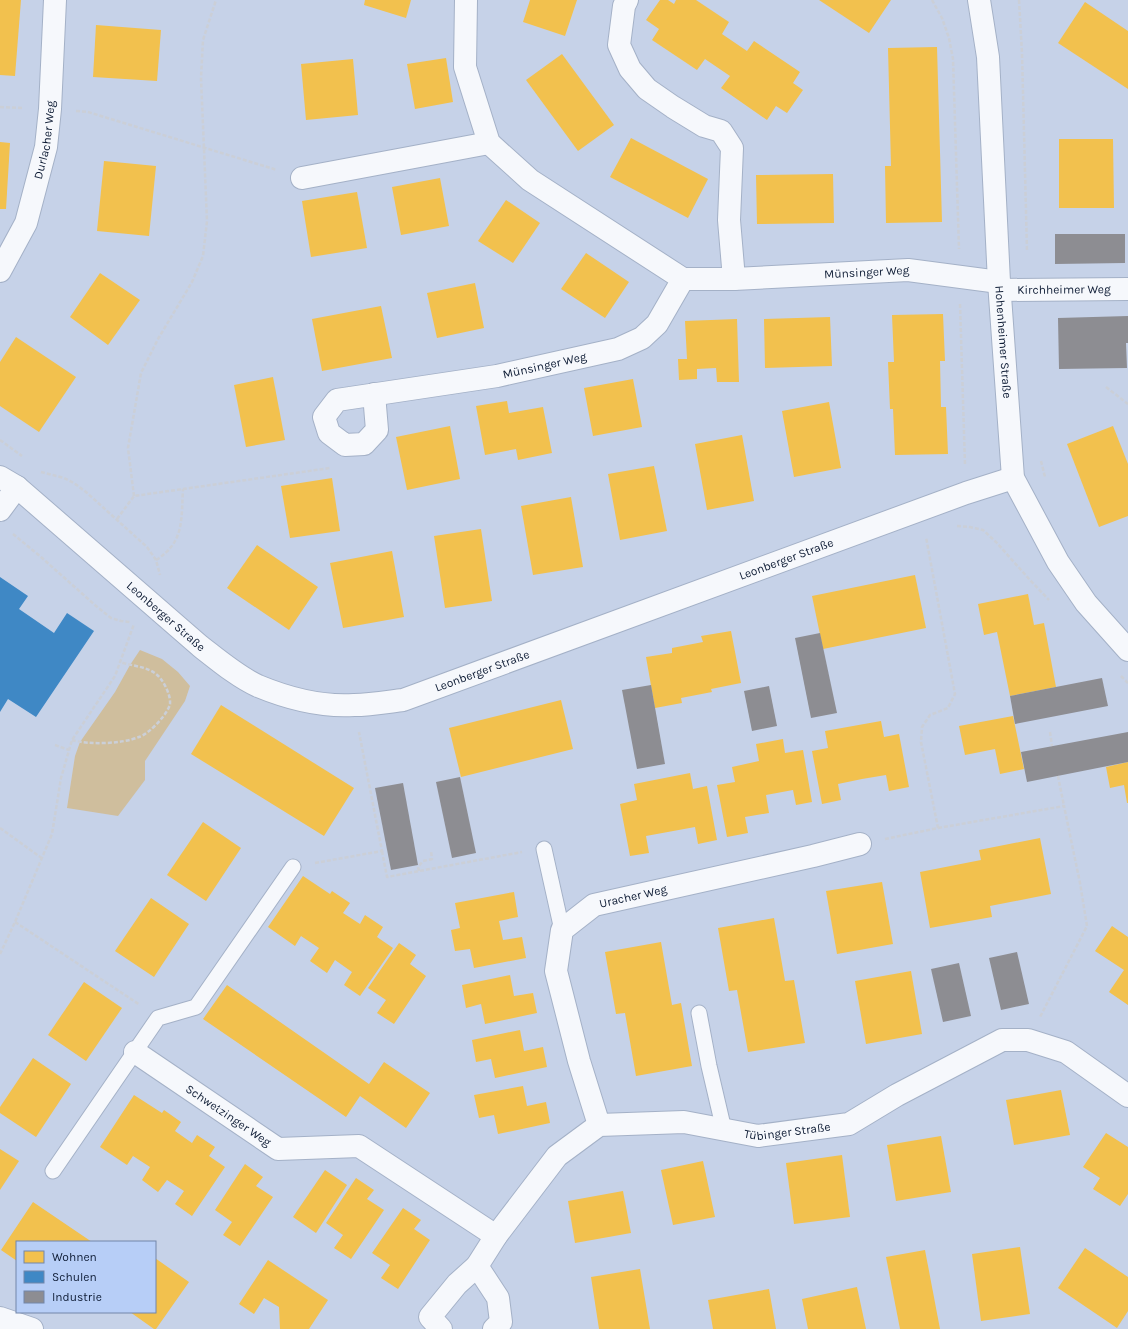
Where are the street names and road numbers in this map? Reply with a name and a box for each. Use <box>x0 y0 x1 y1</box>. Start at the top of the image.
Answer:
street label: Durlacher Weg <box>31 100 57 181</box>
street label: Münsinger Weg <box>824 263 910 281</box>
street label: Kirchheimer Weg <box>1017 282 1111 297</box>
street label: Hohenheimer Straße <box>992 285 1014 399</box>
street label: Münsinger Weg <box>501 349 588 381</box>
street label: Leonberger Straße <box>737 535 835 583</box>
street label: Leonberger Straße <box>124 578 208 654</box>
street label: Leonberger Straße <box>433 647 531 695</box>
street label: Uracher Weg <box>598 882 668 911</box>
street label: Schwetzinger Weg <box>183 1082 274 1149</box>
street label: Tübinger Straße <box>743 1120 831 1143</box>

